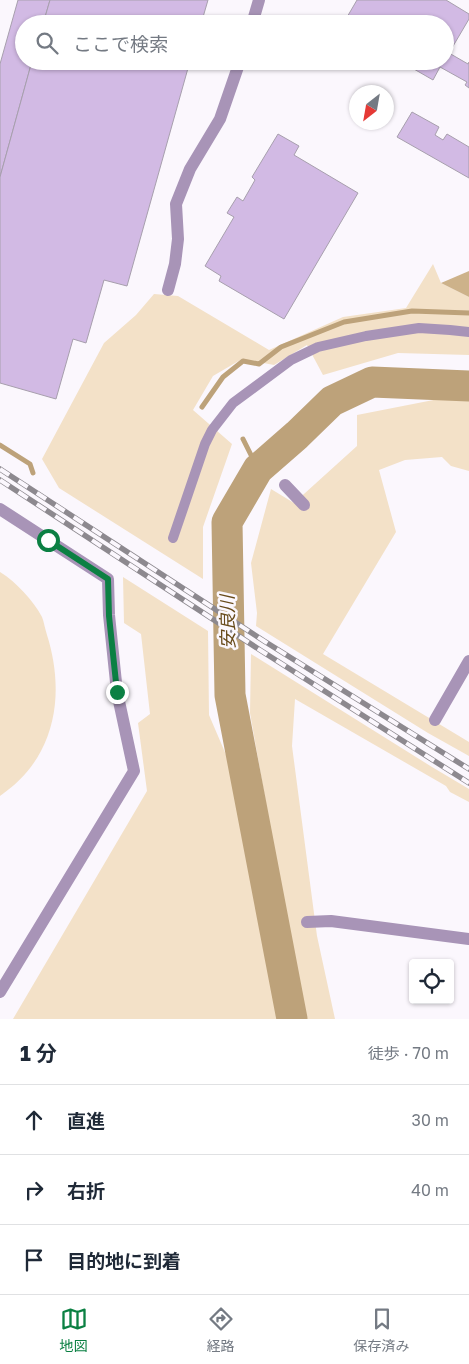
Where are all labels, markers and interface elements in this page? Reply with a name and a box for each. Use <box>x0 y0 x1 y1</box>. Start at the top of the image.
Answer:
search box <box>15 15 454 70</box>
icon: search <box>33 29 61 57</box>
text: ここで検索 <box>73 32 168 55</box>
north arrow <box>349 85 394 130</box>
route start <box>37 529 60 552</box>
water label: 安良川 <box>215 593 238 649</box>
route end <box>106 681 129 704</box>
map controls <box>409 959 454 1004</box>
button: locate <box>409 959 454 1004</box>
text: 1 分 <box>20 1040 57 1066</box>
text: 徒歩 · 70 m <box>368 1043 449 1063</box>
icon: ahead <box>20 1106 48 1134</box>
text: 直進 <box>67 1109 105 1132</box>
text: 30 m <box>412 1110 449 1130</box>
icon: right <box>20 1176 48 1204</box>
text: 右折 <box>67 1179 105 1202</box>
text: 40 m <box>411 1180 449 1200</box>
icon: arrive <box>20 1246 48 1274</box>
text: 目的地に到着 <box>67 1249 181 1272</box>
tab: 地図 <box>60 1305 88 1355</box>
tab: 経路 <box>207 1305 235 1355</box>
tab: 保存済み <box>354 1305 410 1355</box>

